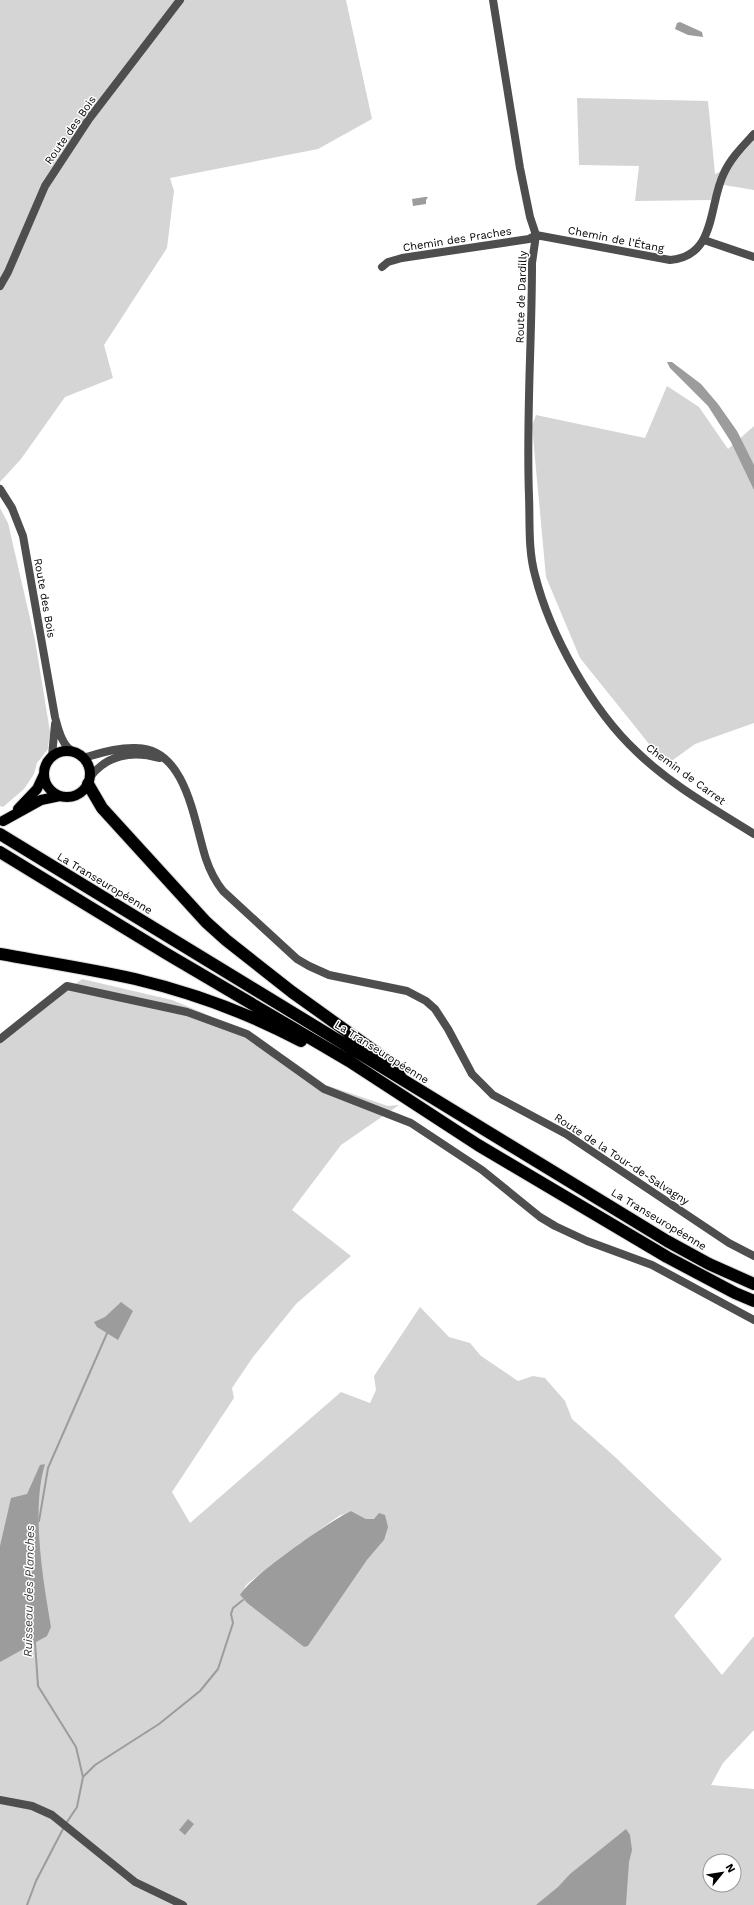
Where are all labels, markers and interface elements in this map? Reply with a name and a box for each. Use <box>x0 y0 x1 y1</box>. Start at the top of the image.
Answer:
street label: Route des Bois <box>42 93 99 167</box>
street label: Chemin de l'Étang <box>567 223 665 255</box>
street label: Chemin des Praches <box>402 224 513 255</box>
street label: Route de Dardilly <box>513 250 530 344</box>
street label: Route des Bois <box>31 557 58 639</box>
street label: Chemin de Carret <box>643 741 728 808</box>
street label: La Transeuropéenne <box>55 850 155 917</box>
street label: La Transeuropéenne <box>332 1018 431 1087</box>
street label: Route de la Tour-de-Salvagny <box>552 1111 692 1208</box>
street label: La Transeuropéenne <box>609 1186 709 1253</box>
water label: Ruisseau des Planches <box>21 1525 37 1657</box>
north arrow <box>702 1853 742 1893</box>
text: N <box>723 1861 738 1875</box>

